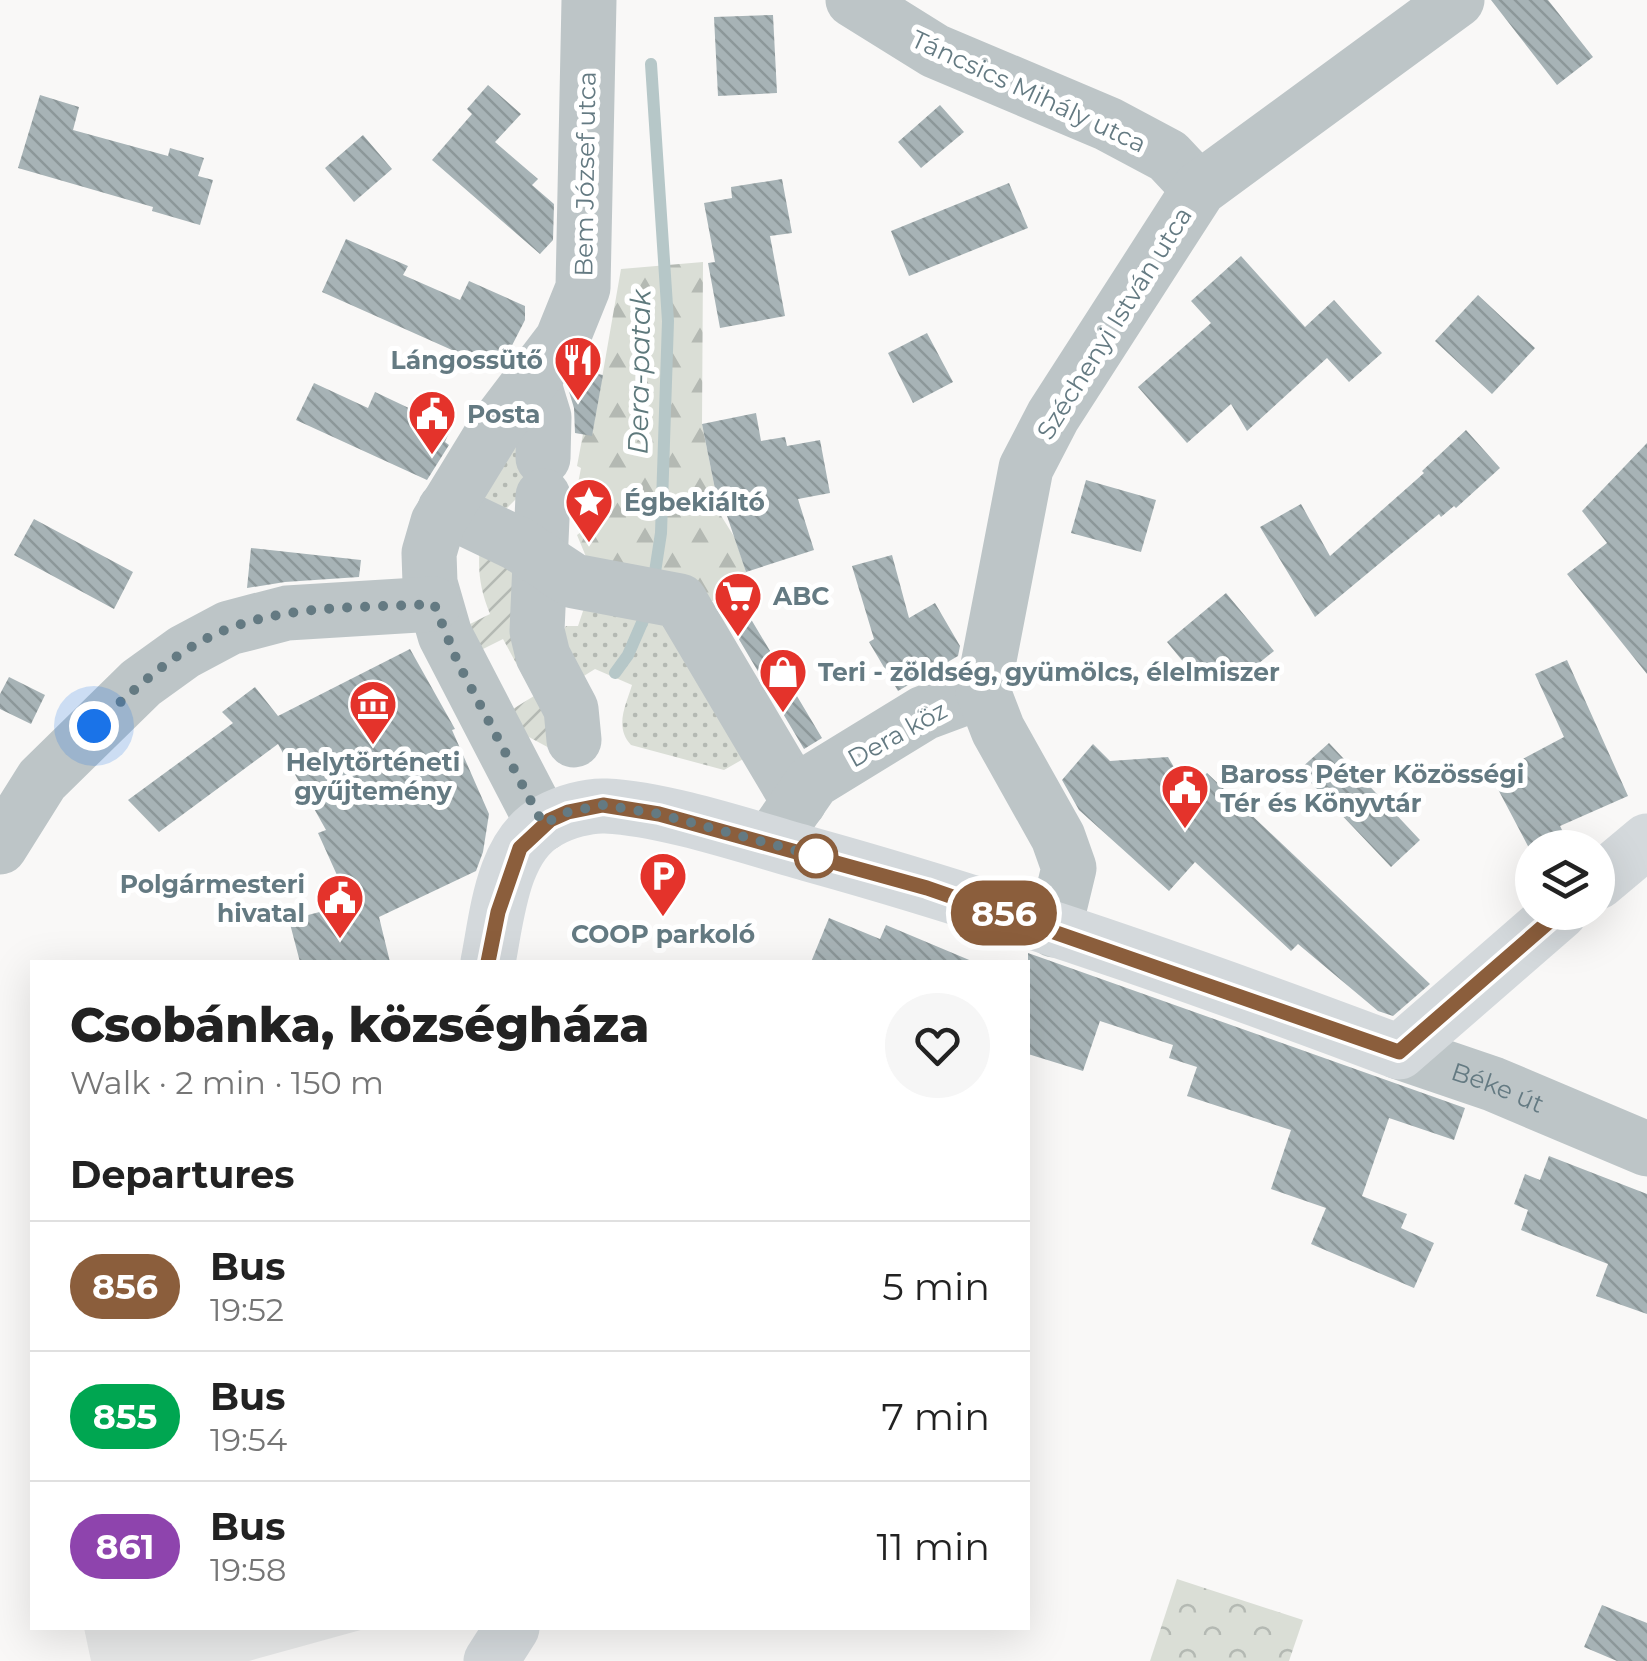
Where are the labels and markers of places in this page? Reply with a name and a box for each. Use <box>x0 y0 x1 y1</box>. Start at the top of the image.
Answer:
restaurant icon: Lángossütő <box>552 334 604 402</box>
place label: Lángossütő <box>391 345 543 375</box>
public building icon: Posta <box>406 388 458 456</box>
place label: Posta <box>467 399 541 429</box>
place icon: Égbekiáltó <box>563 476 615 544</box>
place label: Égbekiáltó <box>624 487 765 517</box>
supermarket icon: ABC <box>712 570 764 638</box>
place label: ABC <box>772 581 829 611</box>
shop icon: Teri - zöldség, gyümölcs, élelmiszer <box>757 646 809 714</box>
place label: Teri - zöldség, gyümölcs, élelmiszer <box>818 657 1280 687</box>
museum icon: Helytörténeti gyűjtemény <box>347 678 399 746</box>
place label: Helytörténeti gyűjtemény <box>286 747 460 806</box>
place label: Baross Péter Közösségi Tér és Könyvtár <box>1220 759 1524 818</box>
public building icon: Baross Péter Közösségi Tér és Könyvtár <box>1159 762 1211 830</box>
unlabelled marker <box>795 835 837 877</box>
parking icon: COOP parkoló <box>637 850 689 918</box>
place label: Polgármesteri hivatal <box>120 869 305 928</box>
public building icon: Polgármesteri hivatal <box>314 872 366 940</box>
place label: COOP parkoló <box>571 919 755 949</box>

